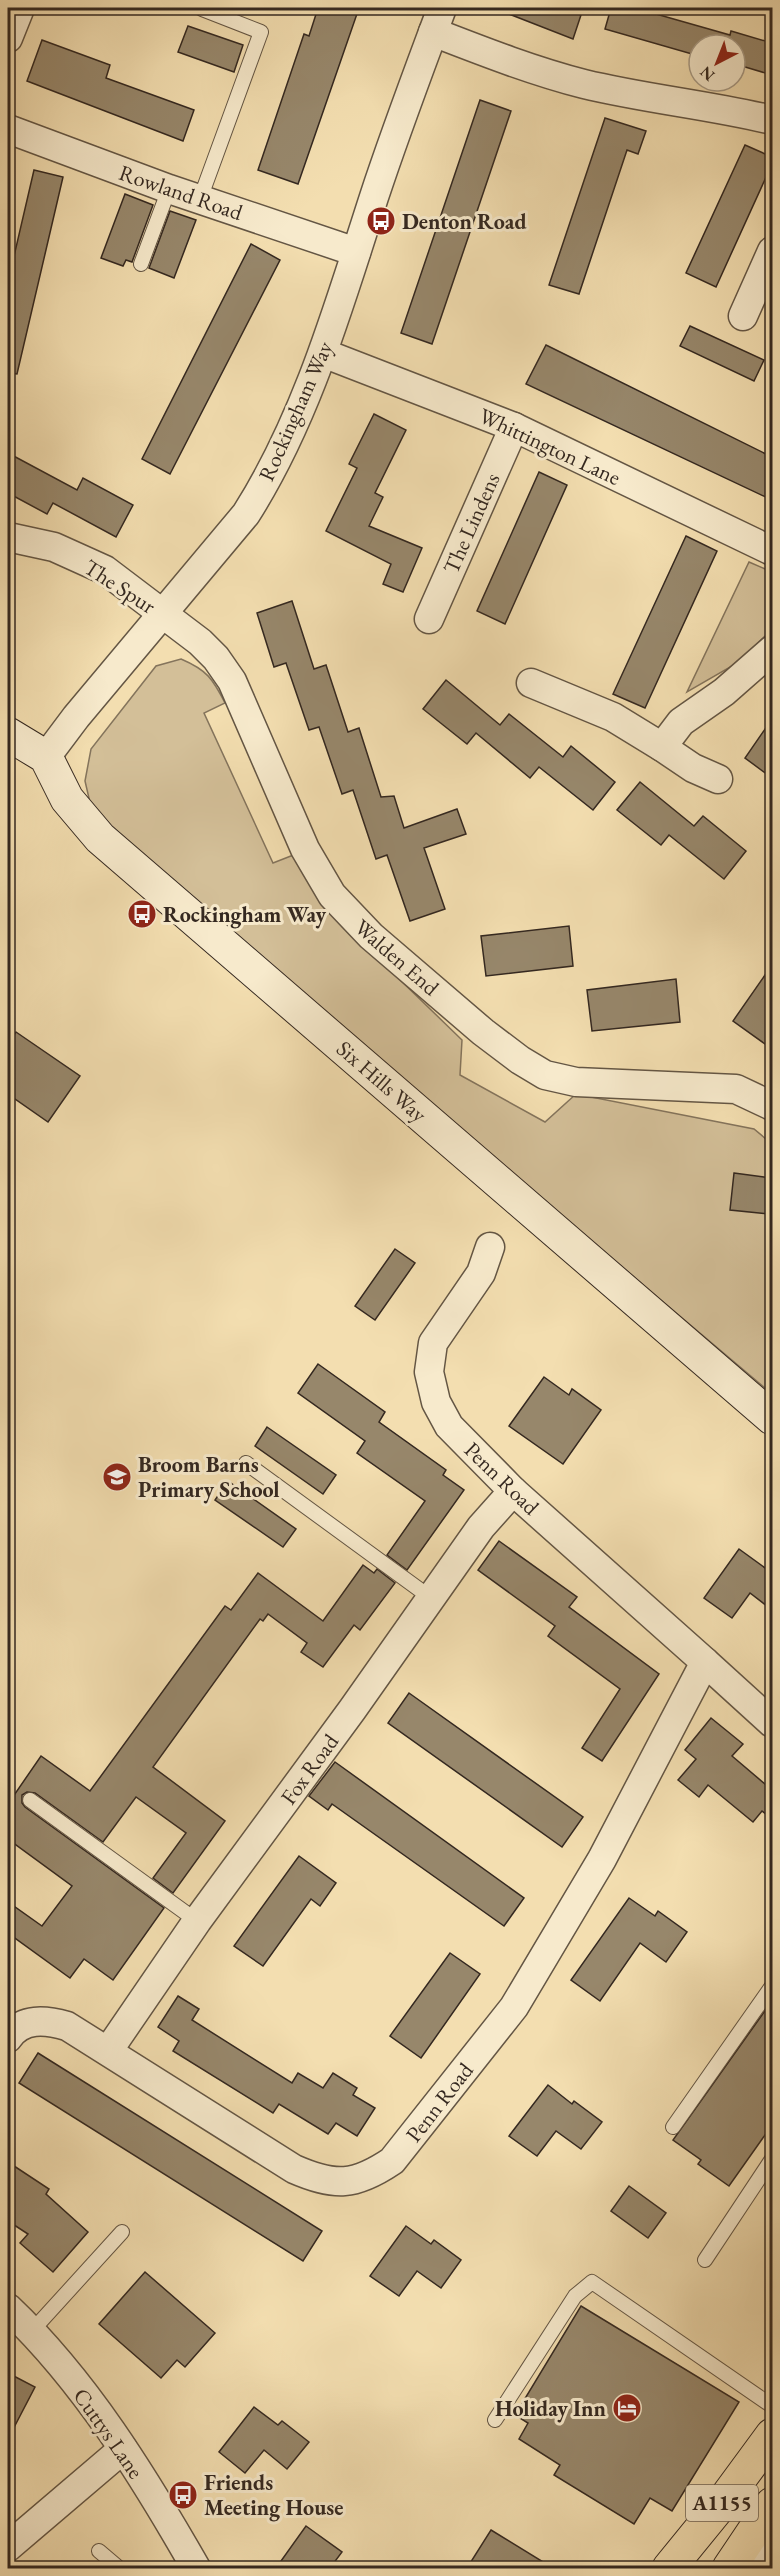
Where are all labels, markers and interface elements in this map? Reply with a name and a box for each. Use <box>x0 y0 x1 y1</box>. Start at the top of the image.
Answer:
north arrow <box>687 33 747 93</box>
text: N <box>695 62 719 86</box>
street label: Rowland Road <box>115 158 247 227</box>
bus stop icon: Denton Road <box>365 205 397 237</box>
place label: Denton Road <box>402 207 527 236</box>
street label: Rockingham Way <box>252 336 339 486</box>
street label: Whittington Lane <box>474 401 626 492</box>
street label: The Lindens <box>436 468 507 578</box>
street label: The Spur <box>78 553 162 621</box>
bus stop icon: Rockingham Way <box>126 898 158 930</box>
place label: Rockingham Way <box>163 900 327 929</box>
street label: Walden End <box>348 913 446 1003</box>
street label: Six Hills Way <box>330 1034 433 1129</box>
street label: Penn Road <box>458 1436 546 1522</box>
place label: Broom Barns Primary School <box>138 1450 280 1504</box>
school or university icon: Broom Barns Primary School <box>101 1461 133 1493</box>
street label: Fox Road <box>274 1727 345 1810</box>
street label: Penn Road <box>399 2056 480 2148</box>
street label: Cuttys Lane <box>67 2382 151 2485</box>
hotel icon: Holiday Inn <box>611 2392 643 2424</box>
place label: Holiday Inn <box>495 2394 607 2423</box>
place label: Friends Meeting House <box>204 2468 343 2522</box>
bus stop icon: Friends Meeting House <box>167 2479 199 2511</box>
road number: A1155 <box>686 2485 758 2521</box>

